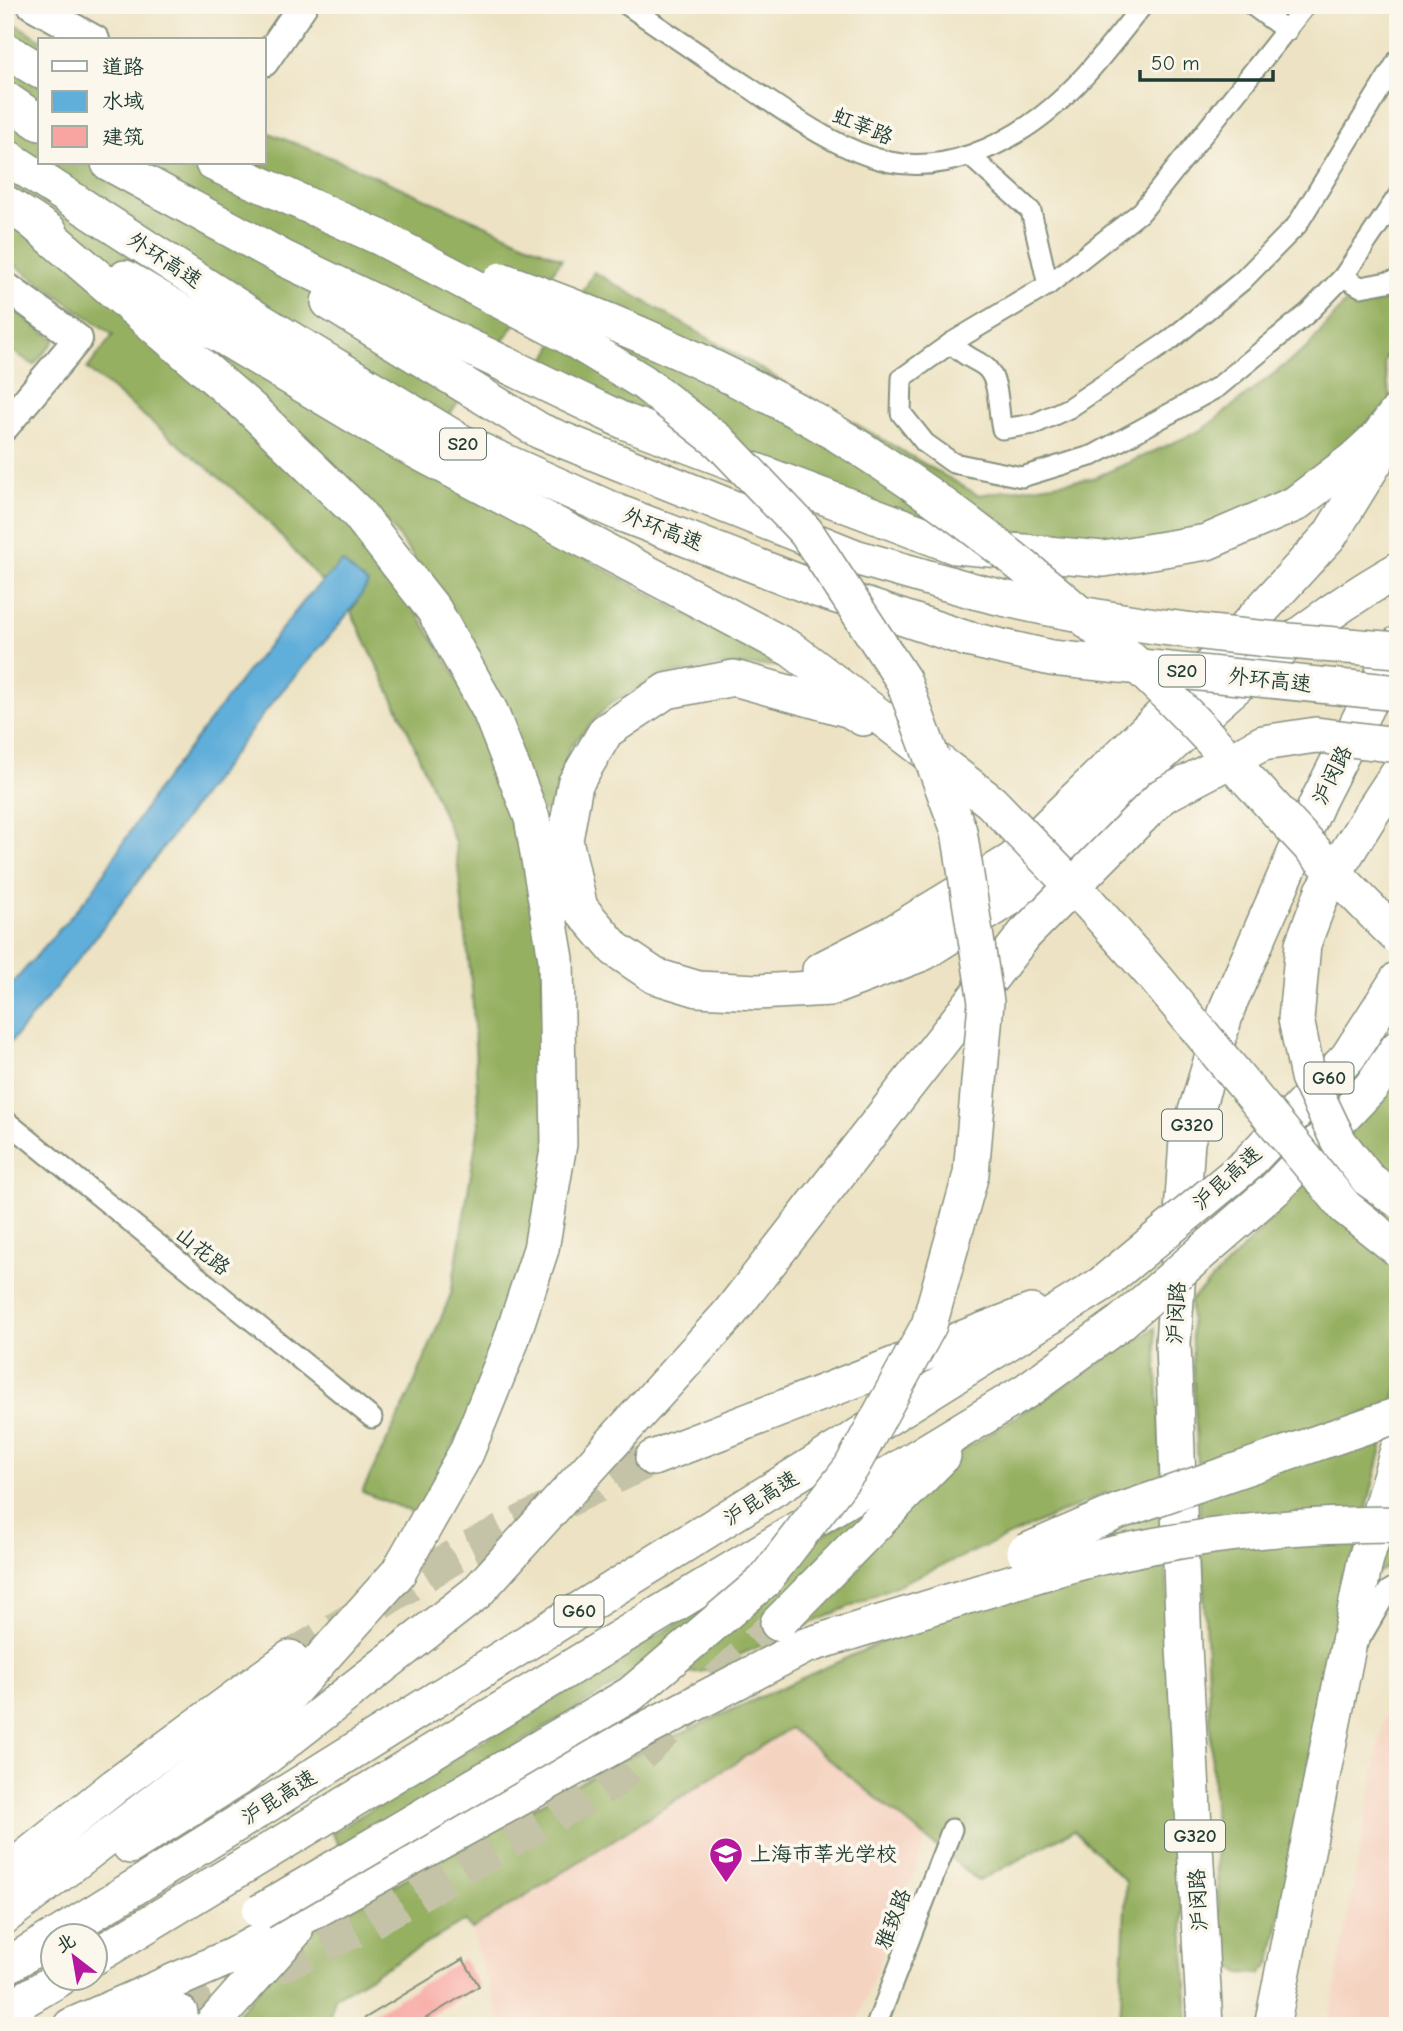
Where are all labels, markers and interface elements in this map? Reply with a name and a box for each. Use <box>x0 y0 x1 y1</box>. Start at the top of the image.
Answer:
legend <box>38 38 266 164</box>
scale bar <box>1140 38 1274 82</box>
text: 50 m <box>1151 51 1200 75</box>
text: 道路 <box>102 55 144 79</box>
text: 水域 <box>102 89 144 113</box>
street label: 虹莘路 <box>829 103 897 149</box>
text: 建筑 <box>102 125 144 149</box>
street label: 外环高速 <box>123 227 207 293</box>
road number: S20 <box>440 428 486 460</box>
street label: 外环高速 <box>619 503 707 555</box>
road number: S20 <box>1159 656 1205 686</box>
street label: 外环高速 <box>1227 664 1313 696</box>
street label: 沪闵路 <box>1307 741 1357 809</box>
road number: G60 <box>1304 1062 1354 1094</box>
road number: G320 <box>1162 1110 1222 1140</box>
street label: 沪昆高速 <box>1188 1141 1266 1215</box>
street label: 山花路 <box>171 1222 235 1280</box>
street label: 沪闵路 <box>1162 1281 1190 1345</box>
street label: 沪昆高速 <box>719 1466 803 1530</box>
road number: G60 <box>554 1596 604 1626</box>
street label: 沪昆高速 <box>237 1765 321 1829</box>
road number: G320 <box>1165 1820 1225 1852</box>
school or university icon: 上海市莘光学校 <box>707 1835 745 1884</box>
place label: 上海市莘光学校 <box>750 1842 897 1866</box>
street label: 沪闵路 <box>1184 1868 1212 1932</box>
street label: 雅致路 <box>871 1885 915 1953</box>
north arrow <box>38 1923 108 1993</box>
text: 北 <box>52 1929 80 1958</box>

